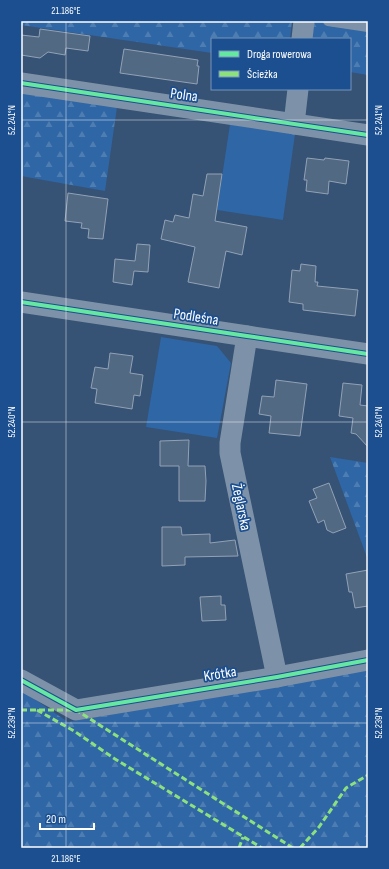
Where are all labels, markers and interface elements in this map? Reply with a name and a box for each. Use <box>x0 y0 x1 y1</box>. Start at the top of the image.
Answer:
text: 21.186°E <box>51 5 81 17</box>
legend <box>211 38 351 90</box>
text: Droga rowerowa <box>247 47 312 62</box>
text: Ścieżka <box>247 67 278 82</box>
street label: Polna <box>169 84 199 106</box>
text: 52.241°N <box>6 105 18 135</box>
text: 52.241°N <box>373 105 385 135</box>
street label: Podleśna <box>172 304 220 330</box>
text: 52.240°N <box>6 406 18 438</box>
text: 52.240°N <box>373 406 385 438</box>
street label: Żeglarska <box>227 482 255 532</box>
street label: Krótka <box>202 662 238 686</box>
text: 52.239°N <box>6 707 18 739</box>
text: 52.239°N <box>373 707 385 739</box>
scale bar <box>40 805 94 831</box>
text: 20 m <box>46 812 66 827</box>
text: 21.186°E <box>51 853 81 865</box>

